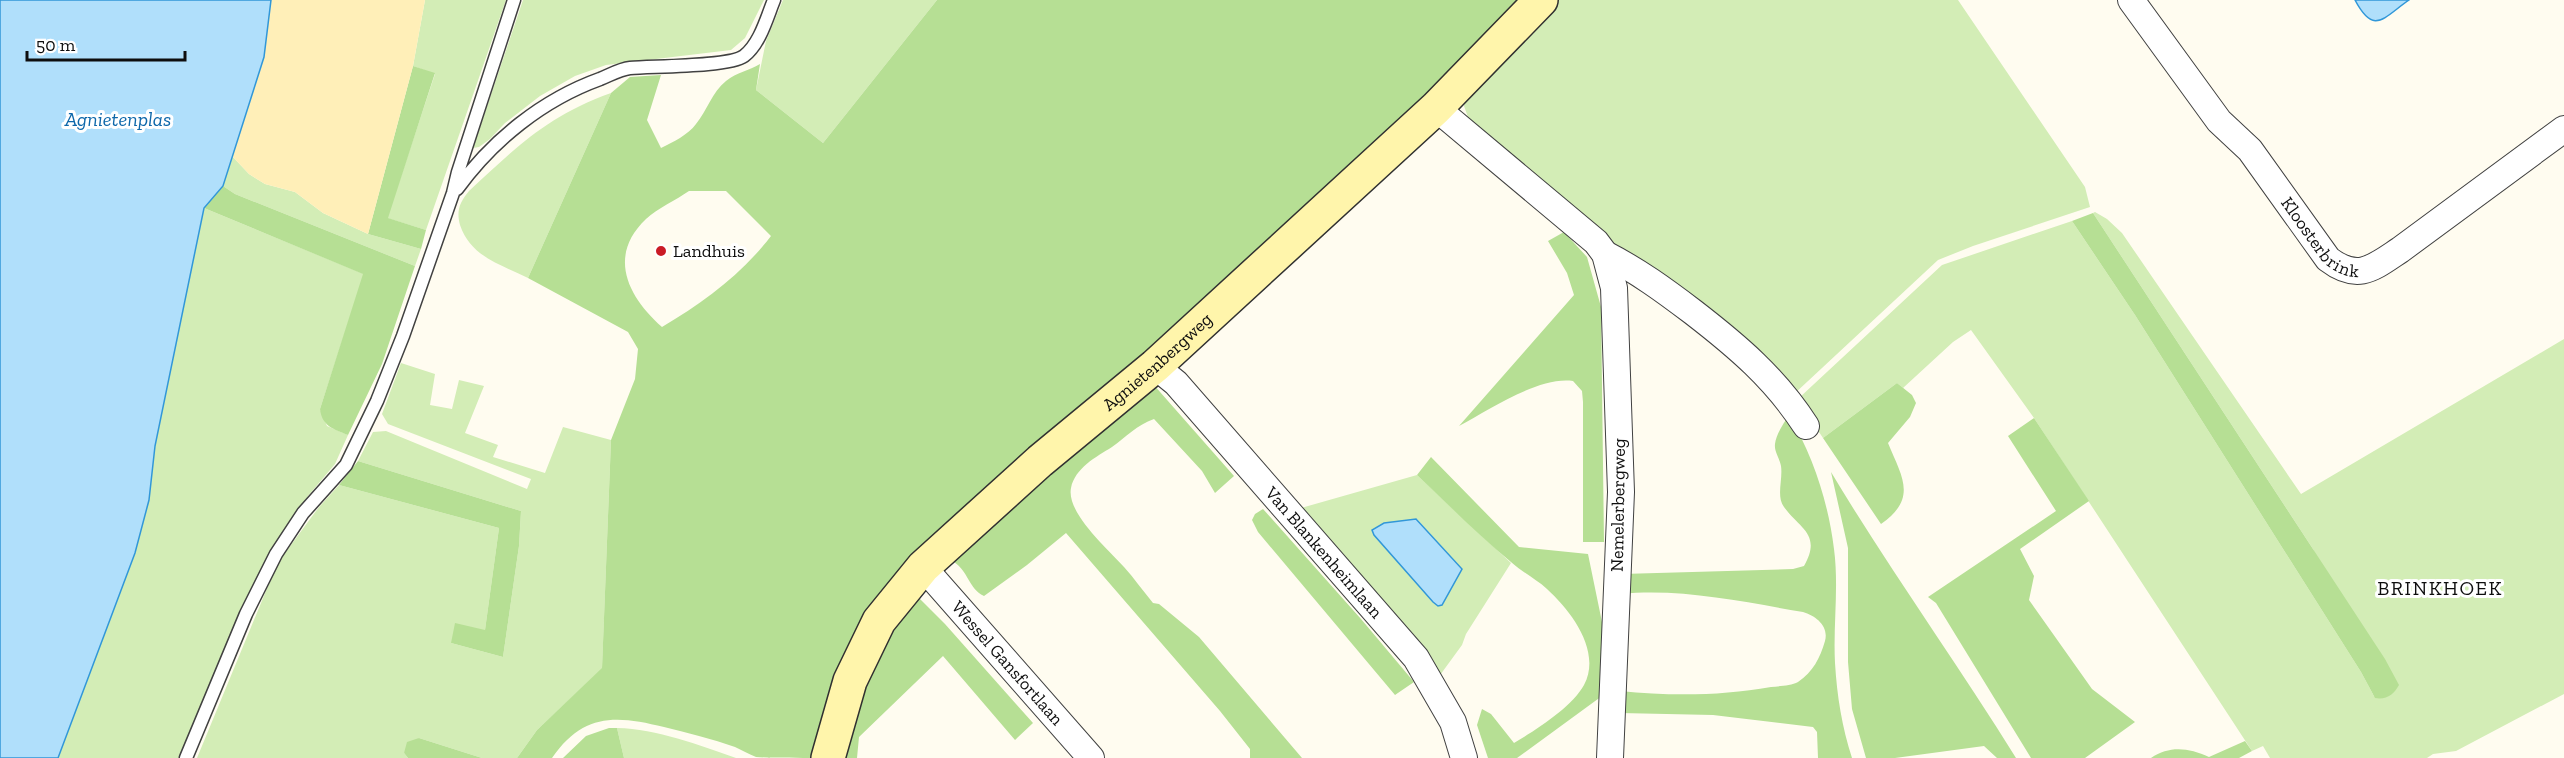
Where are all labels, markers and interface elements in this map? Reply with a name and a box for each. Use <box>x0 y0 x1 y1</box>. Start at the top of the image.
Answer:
scale bar <box>27 24 184 62</box>
text: 50 m <box>36 34 76 56</box>
water label: Agnietenplas <box>64 107 171 131</box>
street label: Kloosterbrink <box>2276 193 2360 282</box>
place label: Landhuis <box>673 240 745 262</box>
marker: Landhuis <box>654 244 668 258</box>
street label: Agnietenbergweg <box>1098 308 1217 416</box>
street label: Nemelerbergweg <box>1606 438 1630 572</box>
street label: Van Blankenheimlaan <box>1260 481 1388 623</box>
district label: BRINKHOEK <box>2377 576 2503 600</box>
street label: Wessel Gansfortlaan <box>947 596 1069 730</box>

